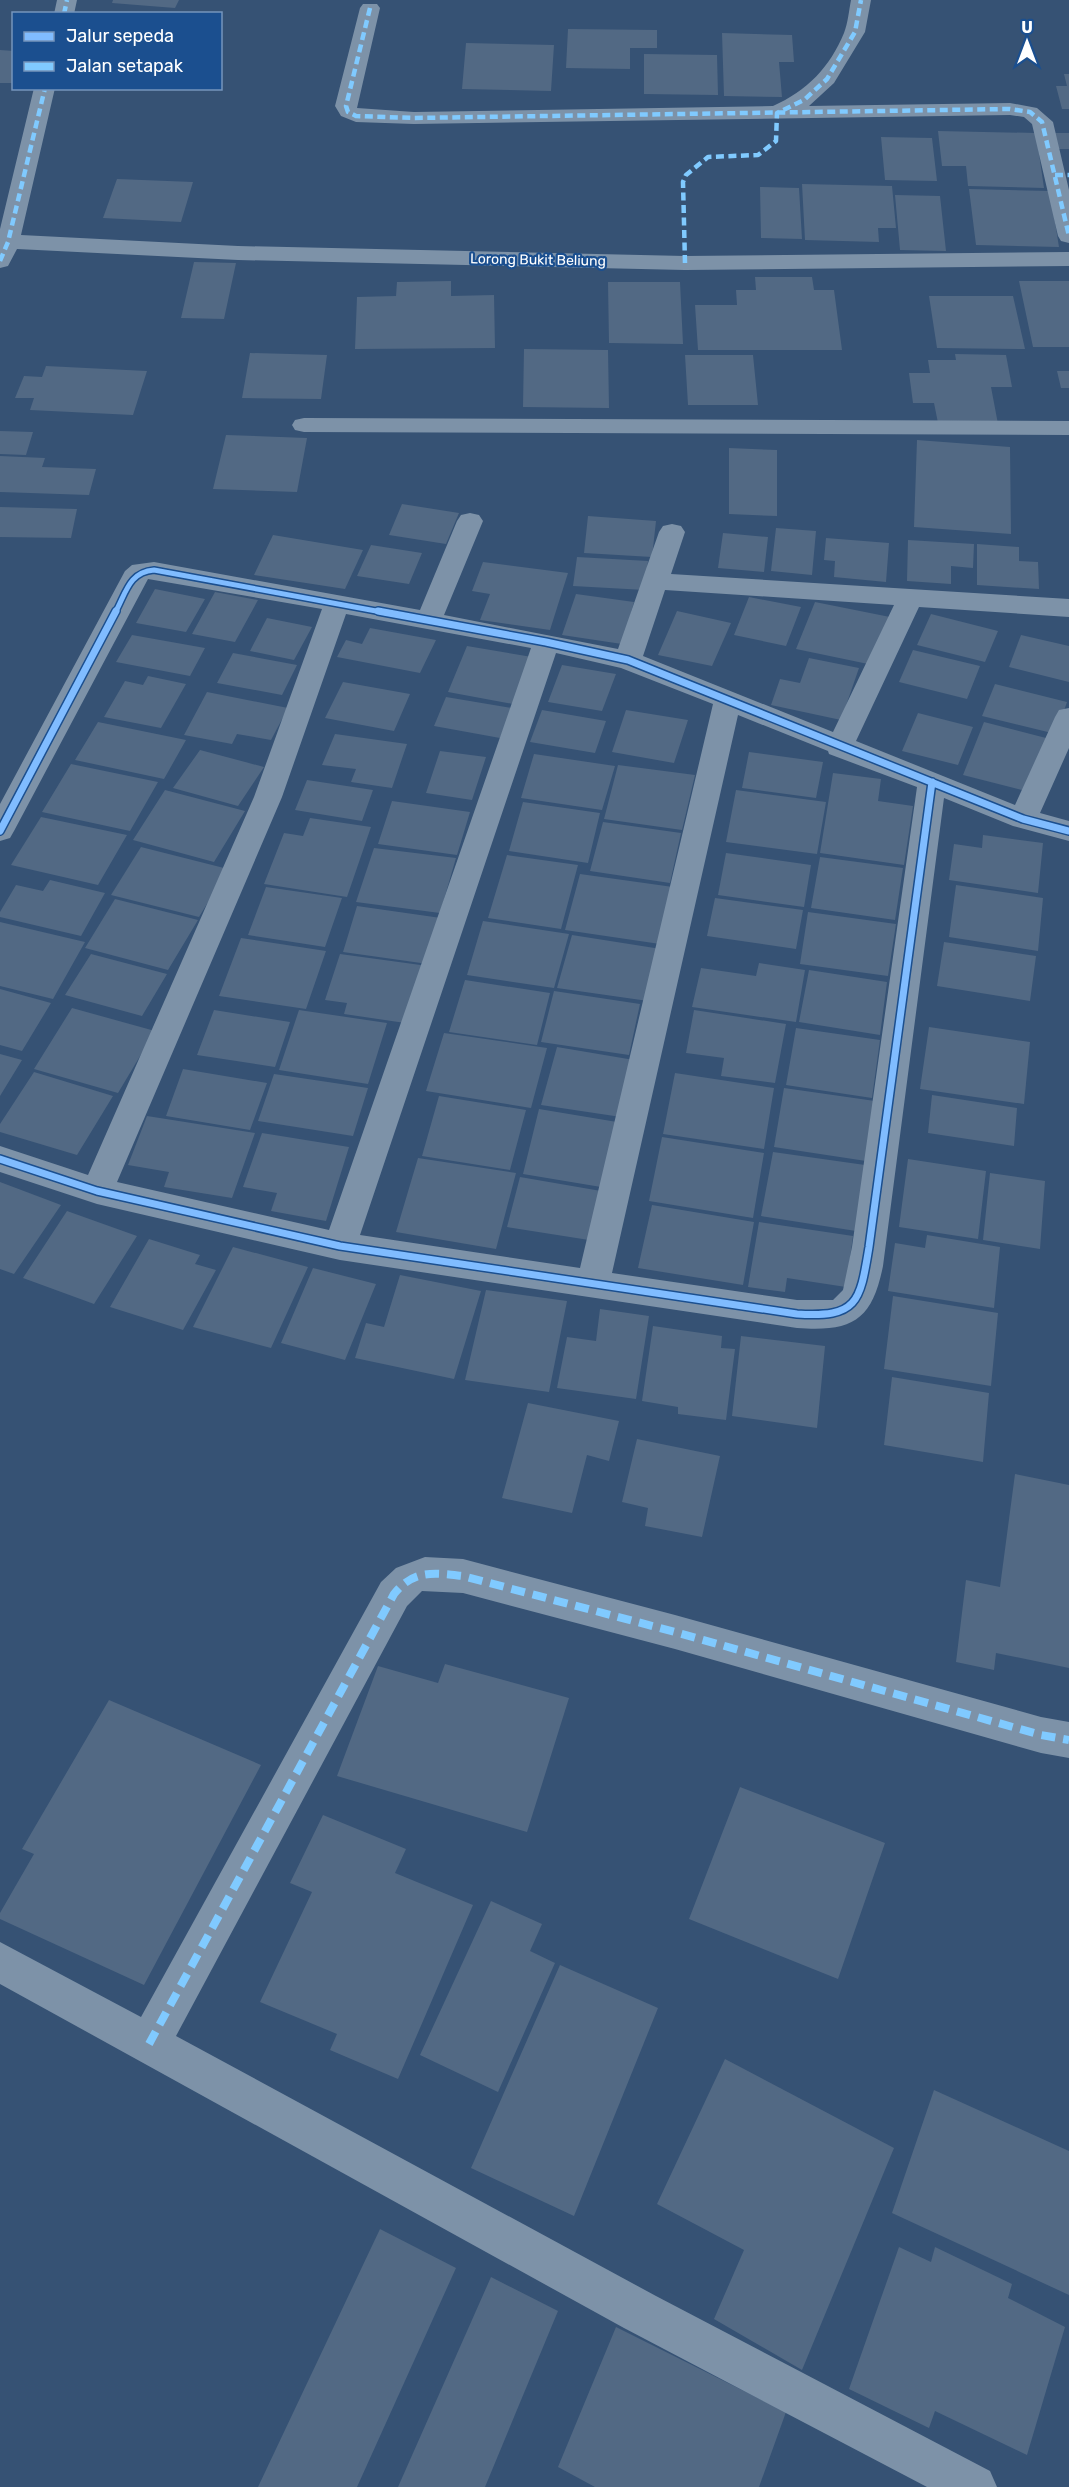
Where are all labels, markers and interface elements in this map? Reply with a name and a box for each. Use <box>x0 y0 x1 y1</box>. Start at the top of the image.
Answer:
legend <box>12 12 222 90</box>
north arrow <box>997 12 1057 72</box>
text: U <box>1021 18 1033 37</box>
text: Jalur sepeda <box>66 25 174 47</box>
text: Jalan setapak <box>66 55 184 77</box>
street label: Lorong Bukit Beliung <box>470 250 606 270</box>

